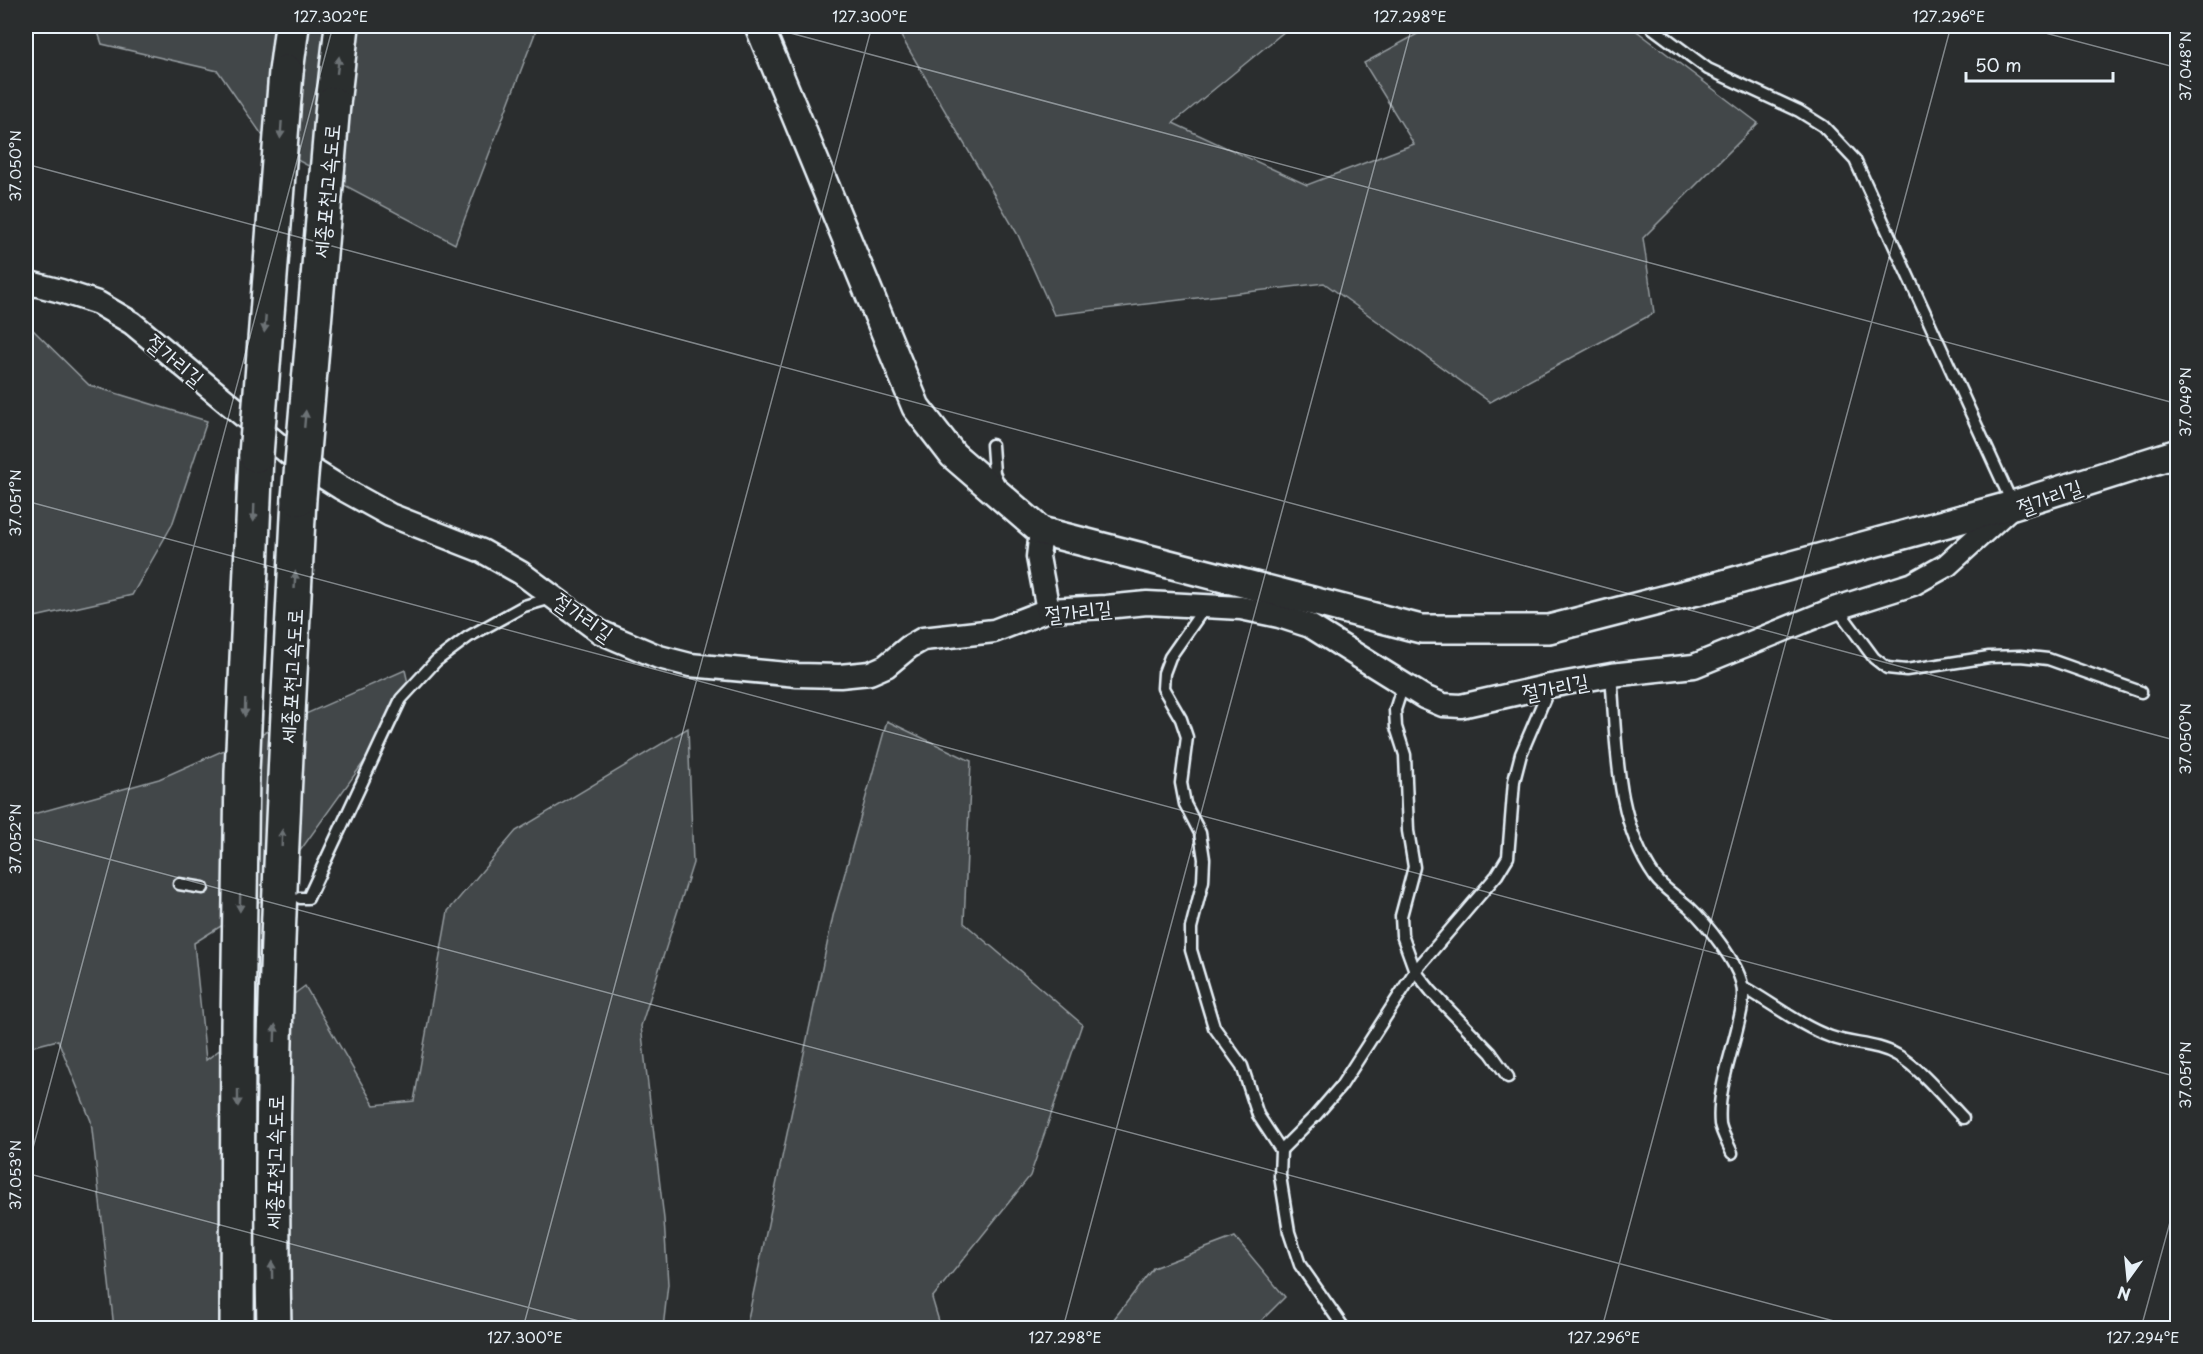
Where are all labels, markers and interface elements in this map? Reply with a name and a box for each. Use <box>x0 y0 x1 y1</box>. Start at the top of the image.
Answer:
text: 127.302°E <box>294 4 368 27</box>
text: 127.300°E <box>832 4 908 27</box>
text: 127.298°E <box>1373 4 1447 27</box>
text: 127.296°E <box>1913 4 1985 27</box>
text: 37.048°N <box>2173 31 2196 101</box>
scale bar <box>1966 45 2113 83</box>
text: 50 m <box>1975 51 2022 78</box>
one-way arrow <box>333 55 343 74</box>
one-way arrow <box>277 121 286 140</box>
street label: 세종포천고속도로 <box>303 122 347 260</box>
text: 37.050°N <box>3 130 26 202</box>
one-way arrow <box>261 315 270 334</box>
street label: 절가리길 <box>140 325 212 393</box>
text: 37.049°N <box>2173 367 2196 437</box>
one-way arrow <box>300 410 310 429</box>
text: 37.051°N <box>3 469 26 537</box>
street label: 절가리길 <box>2012 469 2086 523</box>
one-way arrow <box>249 504 258 523</box>
one-way arrow <box>290 571 299 590</box>
street label: 절가리길 <box>547 584 621 649</box>
street label: 절가리길 <box>1043 591 1113 629</box>
street label: 세종포천고속도로 <box>270 608 310 744</box>
street label: 절가리길 <box>1519 664 1591 708</box>
one-way arrow <box>241 698 250 717</box>
text: 37.050°N <box>2173 703 2196 775</box>
text: 37.052°N <box>3 804 26 874</box>
one-way arrow <box>277 829 286 848</box>
one-way arrow <box>235 893 245 912</box>
one-way arrow <box>271 1024 280 1043</box>
text: 37.051°N <box>2173 1041 2196 1109</box>
one-way arrow <box>233 1088 243 1107</box>
street label: 세종포천고속도로 <box>256 1094 290 1230</box>
text: 37.053°N <box>3 1140 26 1210</box>
north arrow <box>2098 1249 2158 1309</box>
one-way arrow <box>268 1261 277 1280</box>
text: N <box>2115 1281 2133 1308</box>
text: 127.300°E <box>487 1325 563 1348</box>
text: 127.298°E <box>1028 1325 1102 1348</box>
text: 127.296°E <box>1568 1325 1640 1348</box>
text: 127.294°E <box>2106 1325 2180 1348</box>

